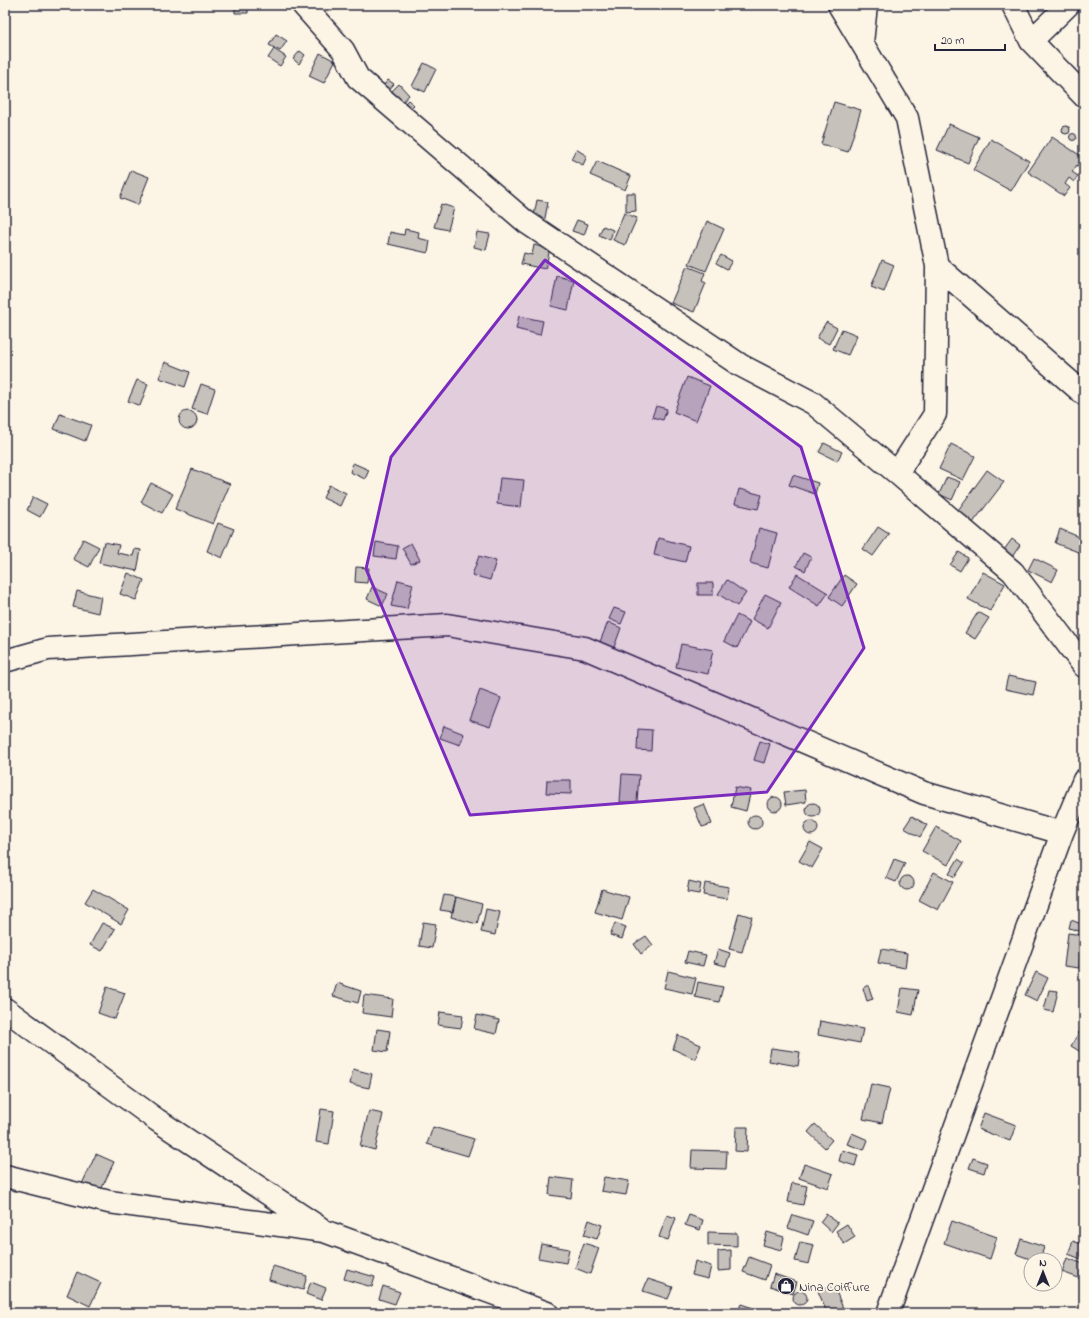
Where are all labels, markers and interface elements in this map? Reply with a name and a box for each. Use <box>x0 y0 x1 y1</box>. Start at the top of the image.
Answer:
scale bar <box>935 26 1005 52</box>
text: 20 m <box>941 32 964 50</box>
north arrow <box>1023 1252 1063 1292</box>
text: N <box>1039 1255 1047 1271</box>
shop icon: Nina Coiffure <box>776 1276 796 1296</box>
place label: Nina Coiffure <box>799 1278 870 1297</box>

